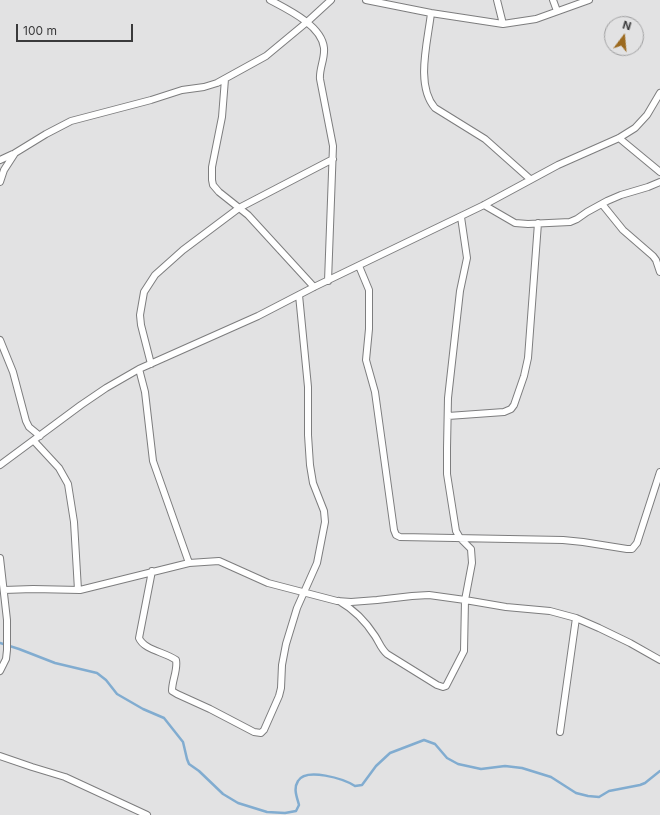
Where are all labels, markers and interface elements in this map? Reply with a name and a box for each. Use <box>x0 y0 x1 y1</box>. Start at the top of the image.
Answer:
scale bar <box>18 16 135 42</box>
north arrow <box>604 16 644 56</box>
text: N <box>621 18 633 33</box>
text: 100 m <box>23 23 57 38</box>

